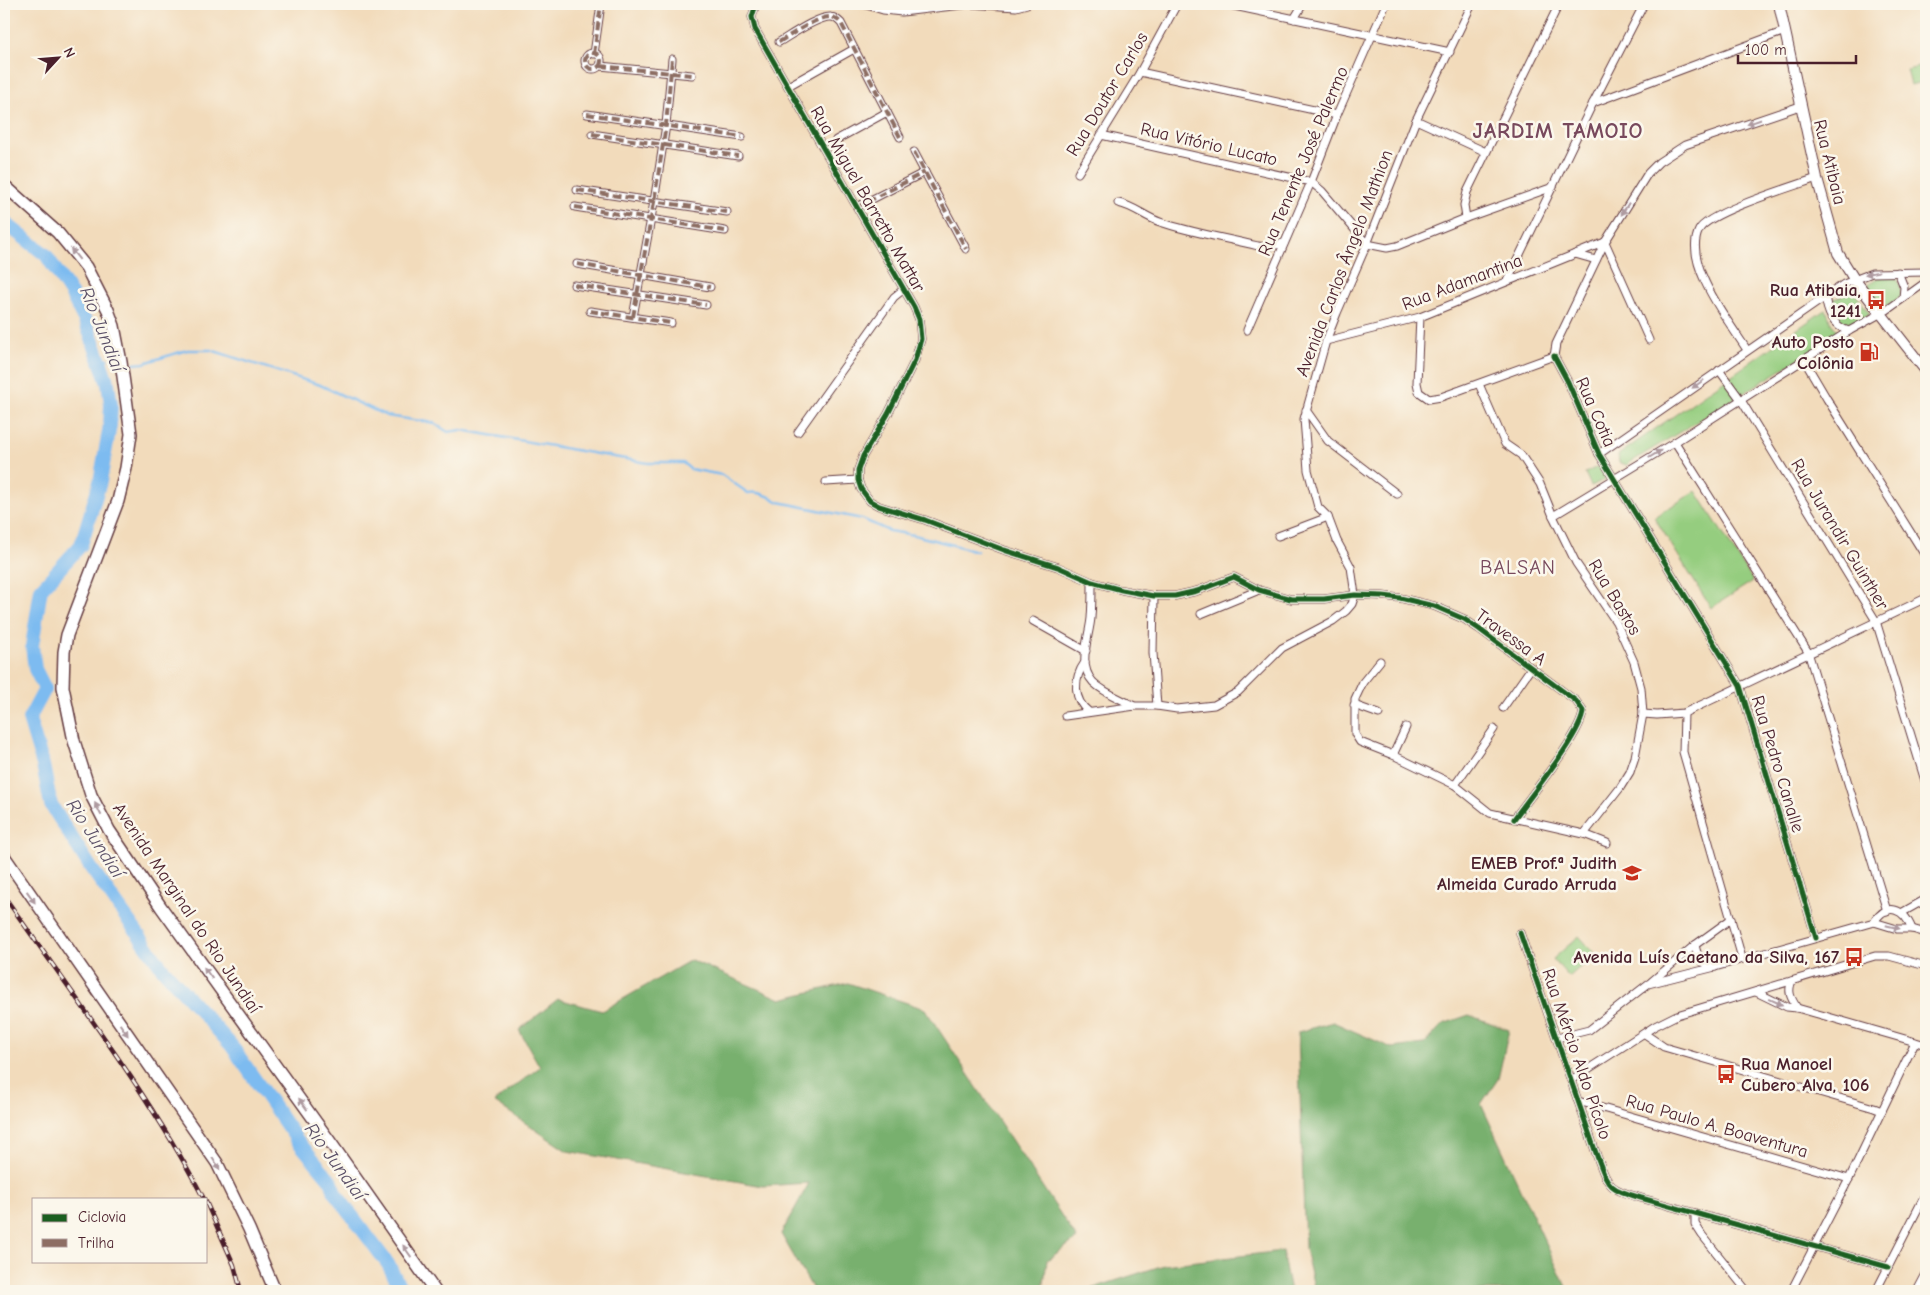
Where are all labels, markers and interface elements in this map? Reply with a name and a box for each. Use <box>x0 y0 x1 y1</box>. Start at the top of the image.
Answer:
street label: Rua Doutor Carlos <box>1062 28 1153 160</box>
north arrow <box>32 32 82 82</box>
scale bar <box>1738 32 1855 64</box>
text: 100 m <box>1745 41 1787 59</box>
text: N <box>60 45 79 60</box>
street label: Rua Tenente José Palermo <box>1254 63 1353 259</box>
street label: Rua Miguel Barretto Mattar <box>806 102 930 297</box>
street label: Rua Atibaia <box>1809 117 1850 207</box>
district label: JARDIM TAMOIO <box>1473 118 1643 144</box>
one-way arrow <box>1746 118 1761 126</box>
street label: Rua Vitório Lucato <box>1138 119 1279 170</box>
street label: Avenida Carlos Ângelo Mathion <box>1291 147 1397 379</box>
one-way arrow <box>1621 203 1630 216</box>
one-way arrow <box>70 248 81 261</box>
street label: Rua Adamantina <box>1399 250 1525 315</box>
one-way arrow <box>1864 270 1880 278</box>
place label: Rua Atibaia, 1241 <box>1770 280 1861 322</box>
water label: Rio Jundiaí <box>75 284 130 378</box>
bus stop icon: Rua Atibaia, 1241 <box>1865 289 1887 311</box>
place label: Auto Posto Colônia <box>1772 332 1854 374</box>
fuel station icon: Auto Posto Colônia <box>1858 341 1880 363</box>
street label: Rua Cotia <box>1571 374 1620 450</box>
one-way arrow <box>1691 379 1705 389</box>
one-way arrow <box>1649 450 1662 459</box>
street label: Rua Jurandir Guinther <box>1786 455 1893 614</box>
district label: BALSAN <box>1480 556 1556 579</box>
street label: Rua Bastos <box>1584 556 1645 639</box>
street label: Travessa A <box>1471 605 1550 670</box>
street label: Rua Pedro Canalle <box>1747 693 1808 835</box>
water label: Rio Jundiaí <box>62 795 130 884</box>
street label: Avenida Marginal do Rio Jundiaí <box>108 799 265 1018</box>
one-way arrow <box>94 801 102 816</box>
place label: EMEB Prof.ª Judith Almeida Curado Arruda <box>1437 853 1617 895</box>
school or university icon: EMEB Prof.ª Judith Almeida Curado Arruda <box>1621 862 1643 884</box>
one-way arrow <box>27 890 36 903</box>
one-way arrow <box>1886 923 1901 931</box>
bus stop icon: Avenida Luís Caetano da Silva, 167 <box>1843 946 1865 968</box>
place label: Avenida Luís Caetano da Silva, 167 <box>1574 947 1839 968</box>
one-way arrow <box>203 966 213 979</box>
street label: Rua Mércio Aldo Pícolo <box>1537 966 1616 1142</box>
one-way arrow <box>1769 998 1783 1006</box>
one-way arrow <box>119 1023 129 1037</box>
place label: Rua Manoel Cubero Alva, 106 <box>1741 1054 1869 1096</box>
bus stop icon: Rua Manoel Cubero Alva, 106 <box>1715 1063 1737 1085</box>
street label: Rua Paulo A. Boaventura <box>1623 1090 1810 1163</box>
one-way arrow <box>298 1097 308 1111</box>
water label: Rio Jundiaí <box>300 1119 372 1206</box>
one-way arrow <box>212 1157 221 1170</box>
legend <box>32 1198 208 1262</box>
text: Ciclovia <box>78 1208 126 1226</box>
text: Trilha <box>78 1234 114 1252</box>
one-way arrow <box>402 1244 412 1258</box>

